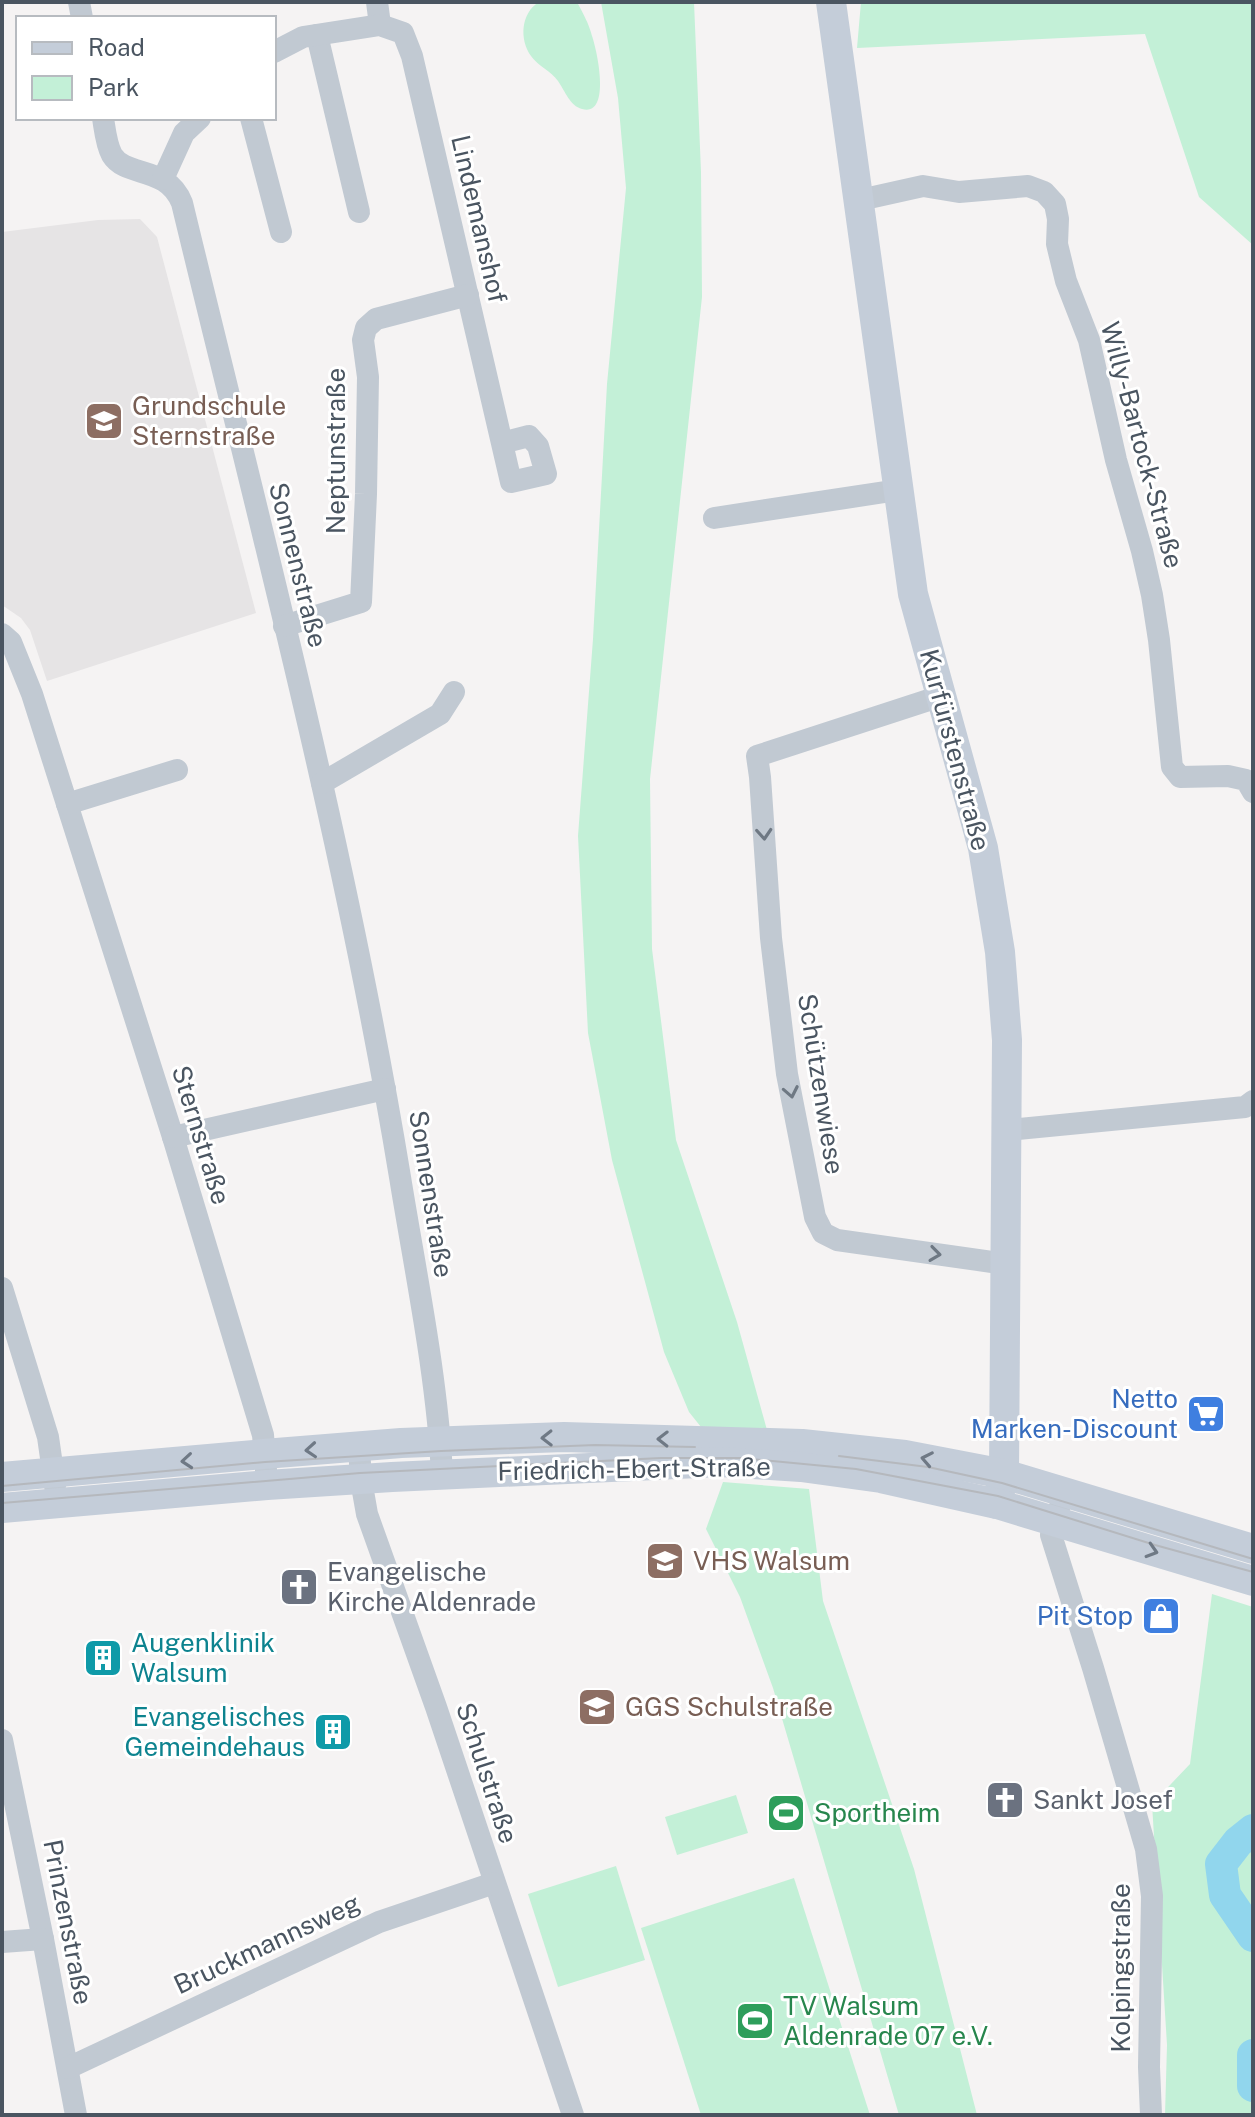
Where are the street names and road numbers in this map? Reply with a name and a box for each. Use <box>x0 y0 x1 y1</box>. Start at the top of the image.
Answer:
street label: Lindemanshof <box>445 132 514 306</box>
street label: Willy-Bartock-Straße <box>1095 318 1190 572</box>
street label: Neptunstraße <box>320 368 351 534</box>
street label: Sonnenstraße <box>263 479 334 651</box>
street label: Kurfürstenstraße <box>914 646 997 854</box>
street label: Schützenwiese <box>792 991 851 1176</box>
street label: Sternstraße <box>166 1062 237 1208</box>
street label: Sonnenstraße <box>403 1108 460 1280</box>
street label: Friedrich-Ebert-Straße <box>497 1451 771 1486</box>
street label: Schulstraße <box>450 1699 525 1847</box>
street label: Prinzenstraße <box>37 1837 100 2007</box>
street label: Kolpingstraße <box>1105 1883 1136 2053</box>
street label: Bruckmannsweg <box>169 1887 365 2000</box>

